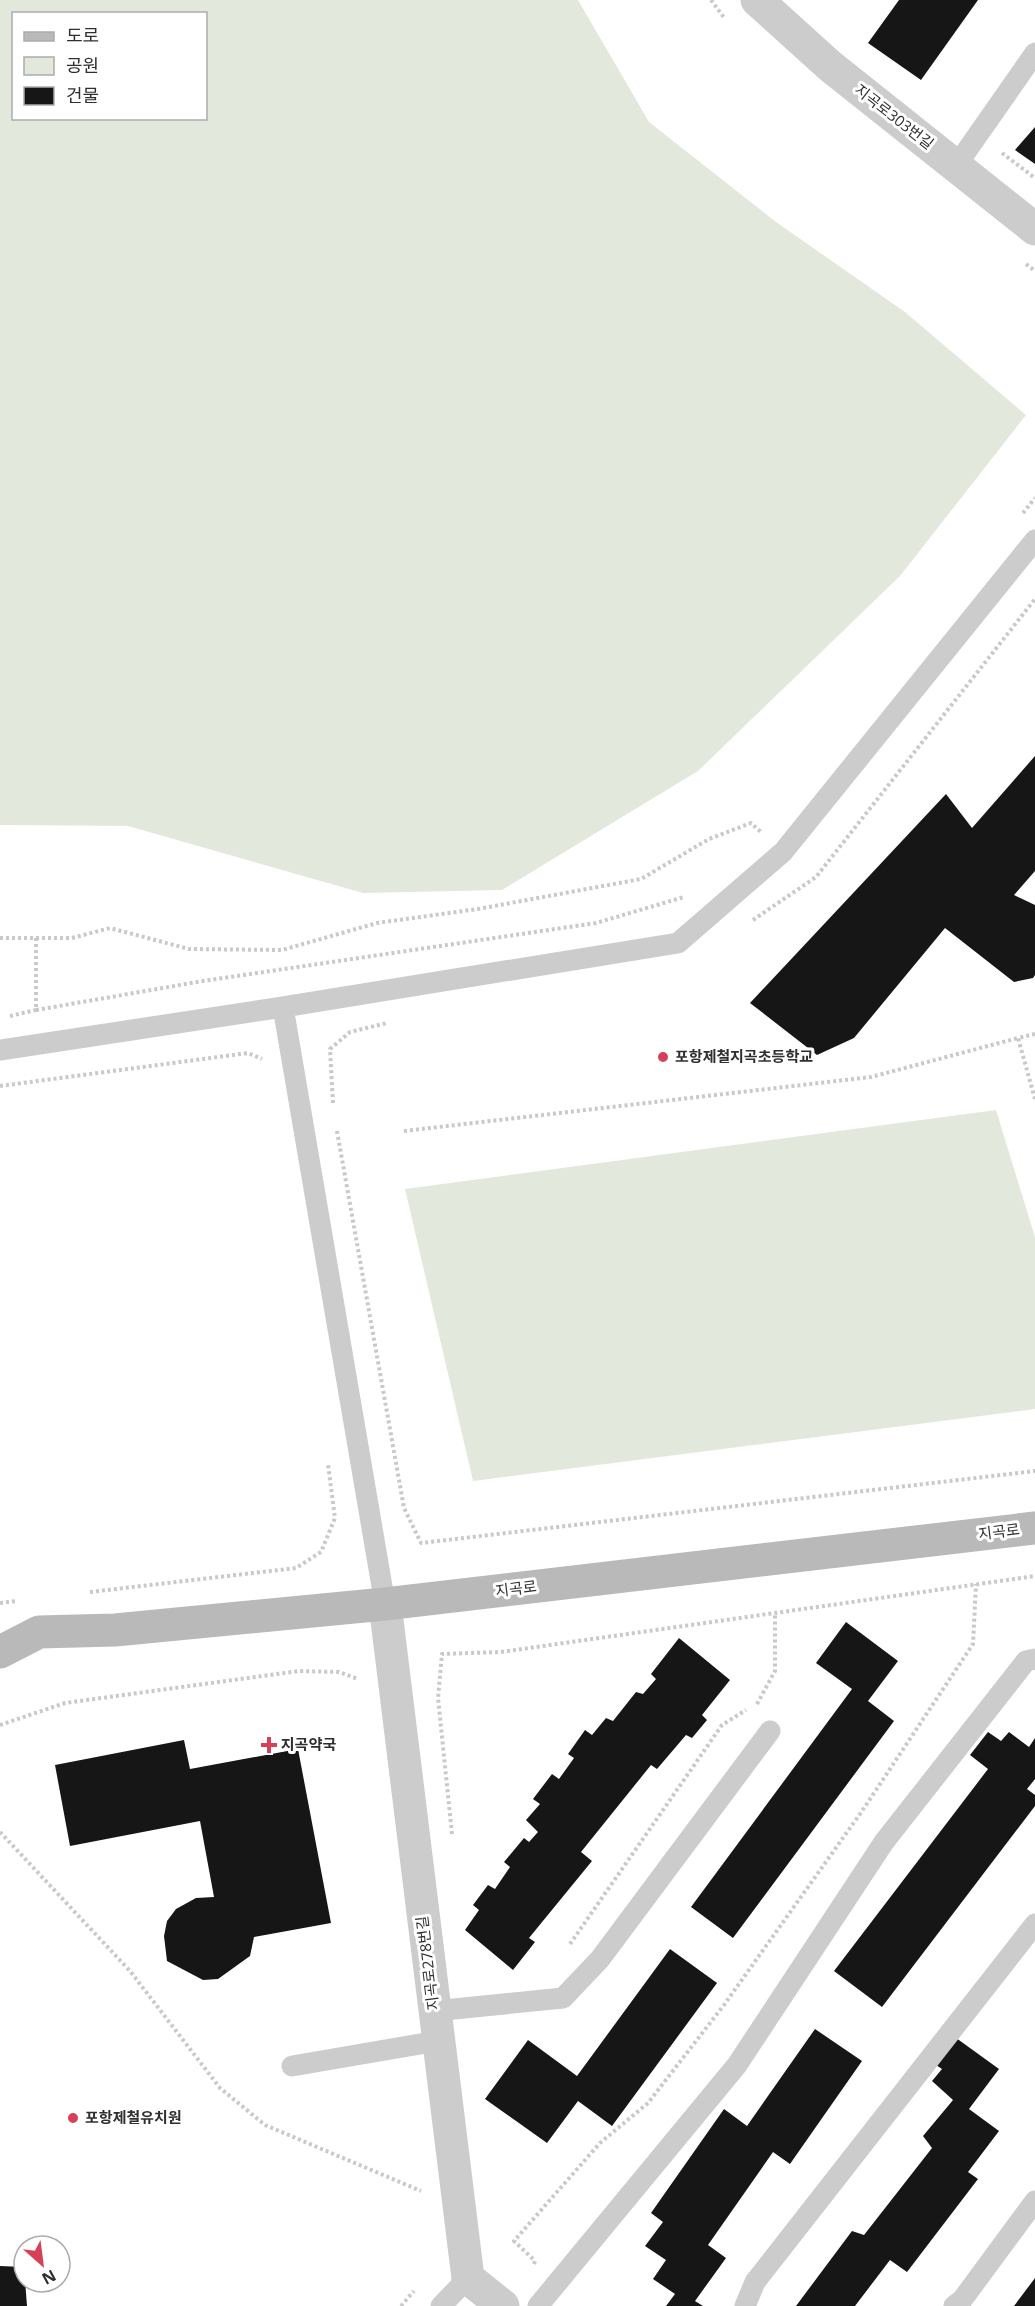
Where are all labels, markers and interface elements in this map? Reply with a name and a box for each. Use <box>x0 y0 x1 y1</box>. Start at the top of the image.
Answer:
legend <box>12 12 207 120</box>
text: 도로 <box>66 23 99 47</box>
text: 공원 <box>66 53 99 77</box>
street label: 지곡로303번길 <box>851 79 938 153</box>
text: 건물 <box>66 83 99 107</box>
place label: 포항제철지곡초등학교 <box>675 1046 813 1066</box>
marker: 포항제철지곡초등학교 <box>656 1050 670 1064</box>
street label: 지곡로 <box>977 1519 1021 1543</box>
street label: 지곡로 <box>494 1576 538 1600</box>
place label: 지곡약국 <box>281 1734 336 1754</box>
marker: 지곡약국 <box>262 1738 276 1752</box>
street label: 지곡로278번길 <box>411 1915 443 2011</box>
place label: 포항제철유치원 <box>85 2107 182 2127</box>
marker: 포항제철유치원 <box>66 2111 80 2125</box>
north arrow <box>12 2234 72 2294</box>
text: N <box>38 2264 60 2290</box>

